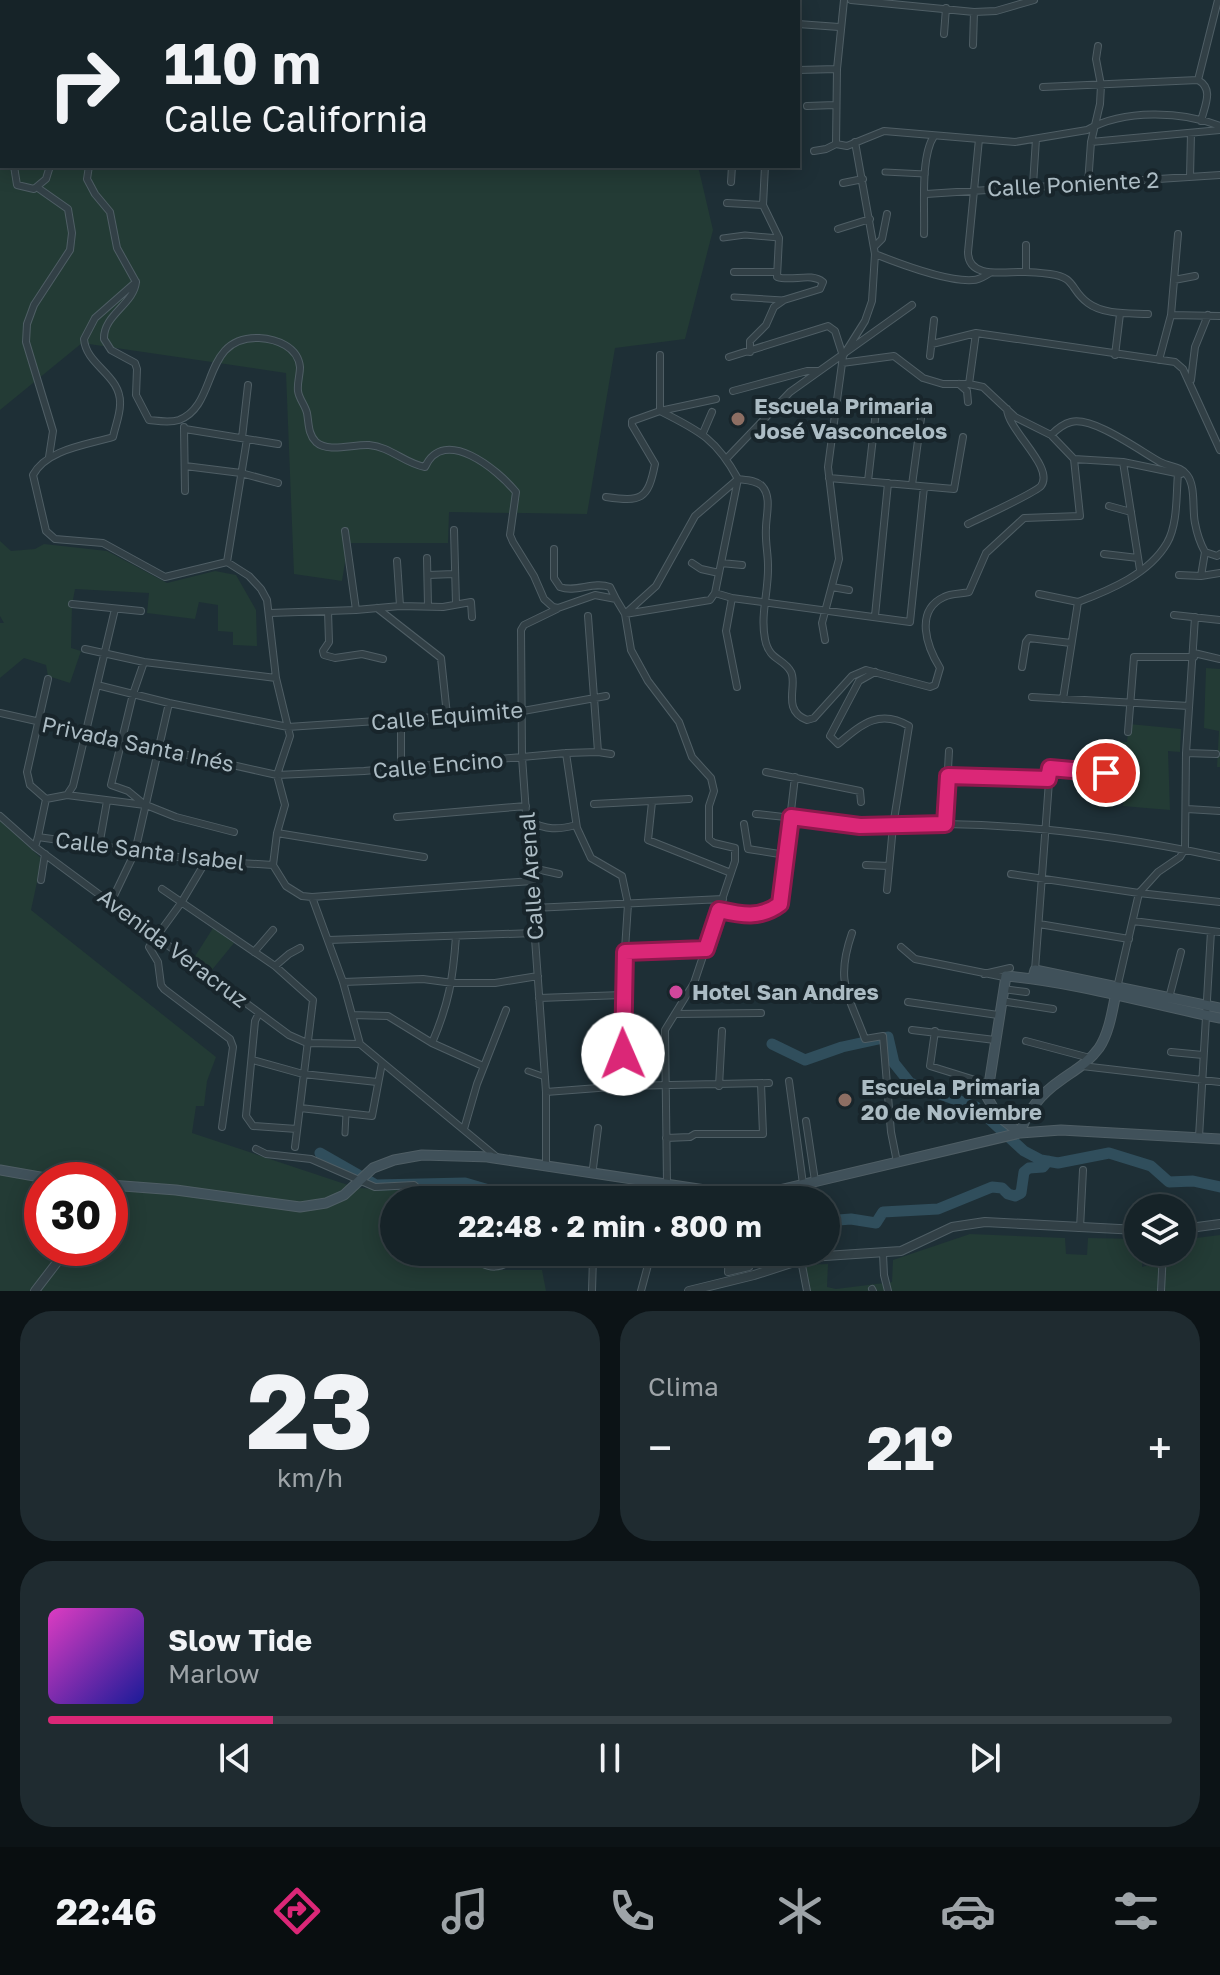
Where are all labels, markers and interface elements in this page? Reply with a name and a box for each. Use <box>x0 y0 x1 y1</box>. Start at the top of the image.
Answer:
text: 110 m <box>164 29 321 96</box>
icon: right <box>32 32 136 136</box>
text: Calle California <box>164 97 428 140</box>
street label: Calle Poniente 2 <box>986 166 1160 201</box>
place label: Escuela Primaria José Vasconcelos <box>754 392 947 444</box>
marker: Escuela Primaria José Vasconcelos <box>729 410 747 428</box>
street label: Calle Equimite <box>370 695 524 736</box>
street label: Privada Santa Inés <box>40 710 237 777</box>
pin <box>1072 739 1140 807</box>
street label: Calle Encino <box>371 745 504 784</box>
icon: arrive <box>1084 751 1128 795</box>
street label: Calle Arenal <box>513 811 548 941</box>
street label: Calle Santa Isabel <box>54 826 246 876</box>
street label: Avenida Veracruz <box>93 882 254 1013</box>
place label: Hotel San Andres <box>692 978 879 1005</box>
marker: Hotel San Andres <box>667 983 685 1001</box>
position arrow <box>581 1012 665 1096</box>
place label: Escuela Primaria 20 de Noviembre <box>861 1073 1042 1125</box>
marker: Escuela Primaria 20 de Noviembre <box>836 1091 854 1109</box>
speed limit sign: 30 <box>24 1162 128 1266</box>
map controls <box>1124 1194 1196 1266</box>
button: layers <box>1124 1194 1196 1266</box>
text: 22:48 · 2 min · 800 m <box>458 1208 762 1244</box>
text: 23 <box>247 1347 373 1472</box>
text: Clima <box>648 1371 719 1402</box>
text: 21° <box>867 1411 953 1483</box>
text: − <box>648 1421 672 1474</box>
text: + <box>1148 1421 1172 1474</box>
text: km/h <box>277 1462 343 1493</box>
text: Slow Tide <box>168 1622 312 1658</box>
text: Marlow <box>168 1658 260 1689</box>
icon: previous <box>213 1736 257 1780</box>
icon: pause <box>588 1736 632 1780</box>
icon: next <box>963 1736 1007 1780</box>
icon: directions <box>269 1883 325 1939</box>
icon: music <box>437 1883 493 1939</box>
icon: phone <box>604 1883 660 1939</box>
icon: climate <box>772 1883 828 1939</box>
icon: car <box>940 1883 996 1939</box>
icon: filters <box>1108 1883 1164 1939</box>
text: 22:46 <box>56 1890 157 1933</box>

